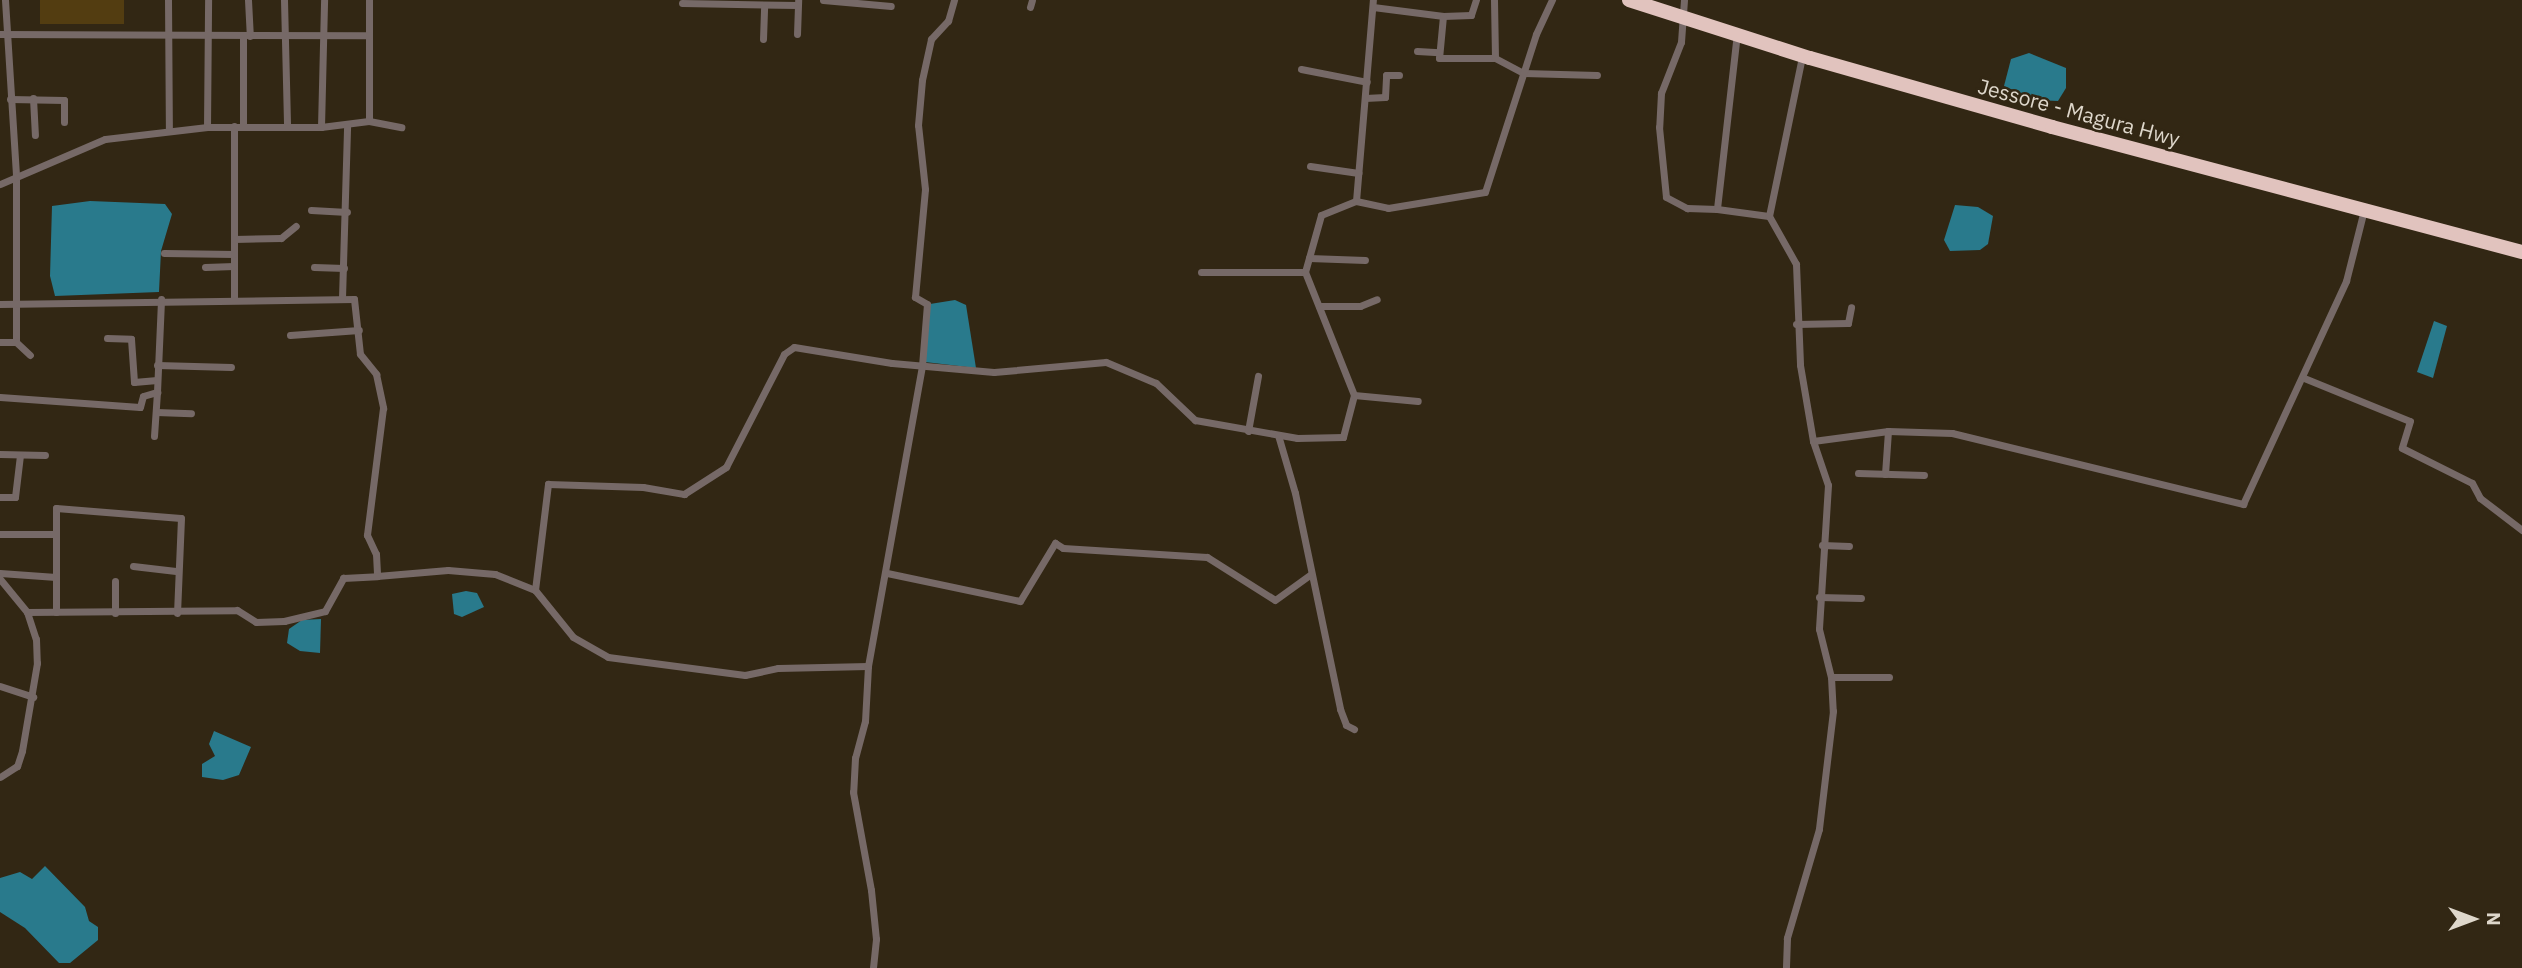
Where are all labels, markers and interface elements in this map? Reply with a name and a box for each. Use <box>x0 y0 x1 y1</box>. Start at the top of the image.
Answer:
street label: Jessore - Magura Hwy <box>1975 73 2183 151</box>
north arrow <box>2438 884 2508 954</box>
text: N <box>2482 912 2506 926</box>

